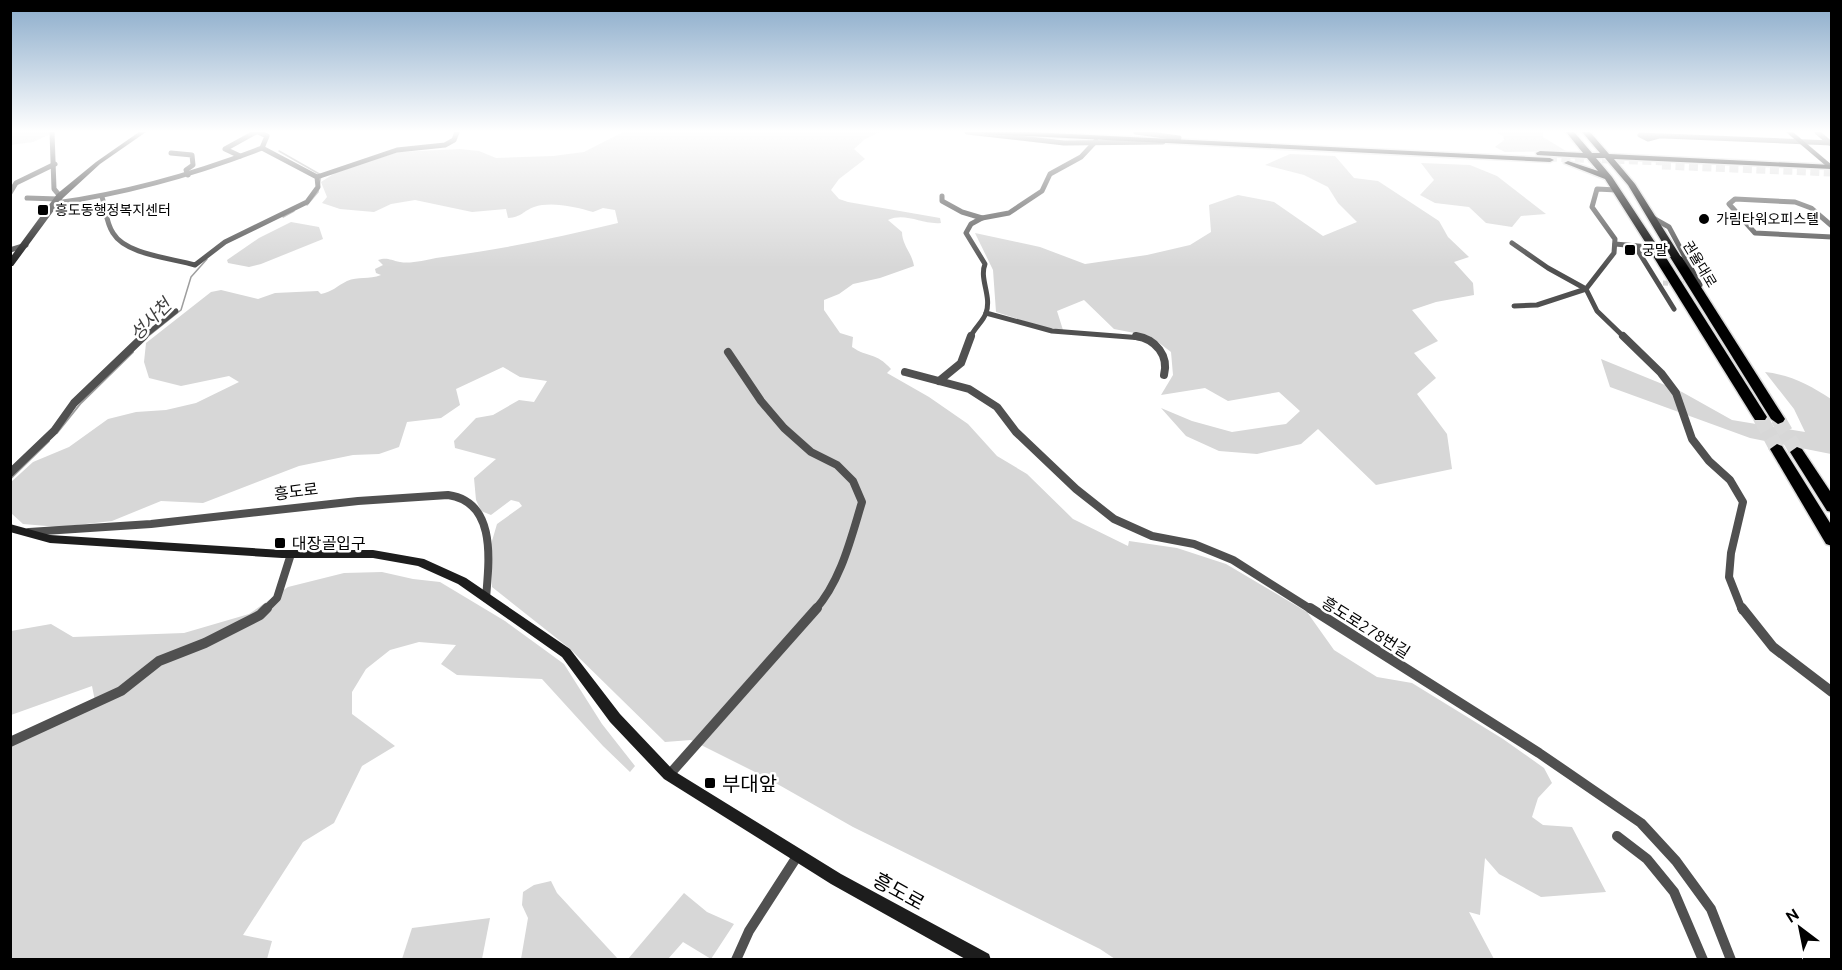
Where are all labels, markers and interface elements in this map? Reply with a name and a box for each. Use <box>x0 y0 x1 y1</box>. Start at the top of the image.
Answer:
place label: 흥도동행정복지센터 <box>55 202 171 218</box>
marker: 흥도동행정복지센터 <box>36 203 50 217</box>
place label: 가림타워오피스텔 <box>1716 211 1819 227</box>
marker: 가림타워오피스텔 <box>1697 212 1711 226</box>
street label: 권율대로 <box>1680 238 1720 290</box>
place label: 궁말 <box>1642 242 1668 258</box>
marker: 궁말 <box>1623 243 1637 257</box>
water label: 성사천 <box>125 293 176 344</box>
street label: 흥도로 <box>273 479 319 503</box>
place label: 대장골입구 <box>292 534 366 552</box>
marker: 대장골입구 <box>273 536 287 550</box>
street label: 흥도로278번길 <box>1319 593 1413 661</box>
place label: 부대앞 <box>722 772 777 795</box>
marker: 부대앞 <box>703 776 717 790</box>
street label: 흥도로 <box>869 868 929 914</box>
north arrow <box>1770 898 1830 958</box>
text: N <box>1782 904 1802 926</box>

